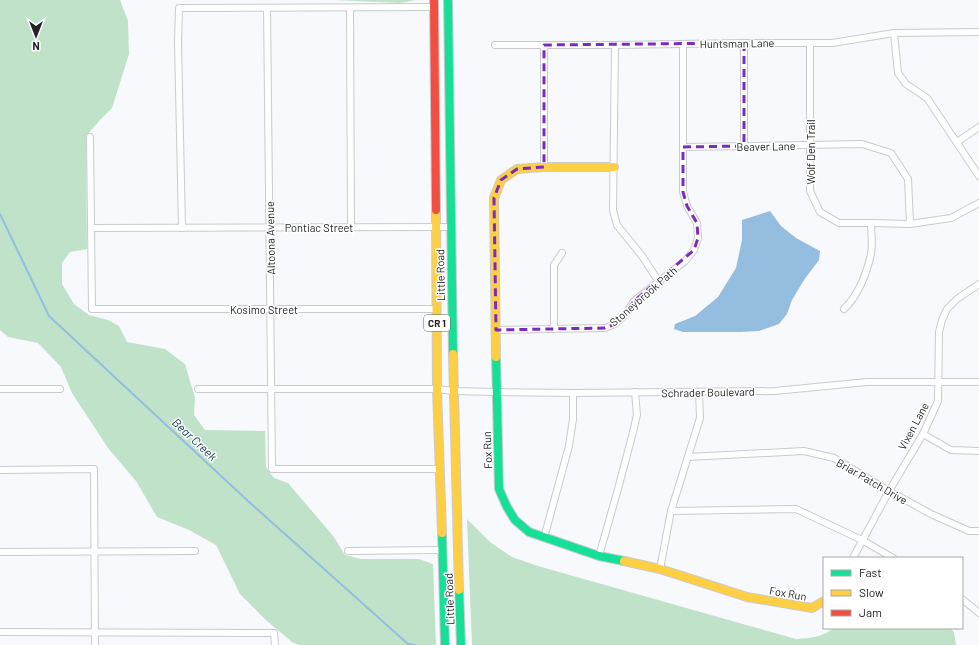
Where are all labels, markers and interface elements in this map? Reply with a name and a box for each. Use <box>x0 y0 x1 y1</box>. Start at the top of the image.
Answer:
north arrow <box>16 16 56 56</box>
street label: Huntsman Lane <box>700 36 775 50</box>
text: N <box>32 40 40 53</box>
street label: Wolf Den Trail <box>804 119 817 185</box>
street label: Beaver Lane <box>736 139 796 153</box>
street label: Altoona Avenue <box>263 201 277 275</box>
street label: Pontiac Street <box>285 221 353 234</box>
street label: Little Road <box>433 249 447 301</box>
street label: Stoneybrook Path <box>607 263 679 329</box>
street label: Kosimo Street <box>230 303 298 316</box>
road number: CR 1 <box>424 315 450 331</box>
street label: Schrader Boulevard <box>661 385 755 399</box>
street label: Vixen Lane <box>895 400 931 452</box>
water label: Bear Creek <box>170 415 220 463</box>
street label: Fox Run <box>480 431 494 469</box>
street label: Briar Patch Drive <box>834 455 910 507</box>
legend <box>823 557 963 629</box>
text: Fast <box>859 565 882 579</box>
street label: Little Road <box>442 573 456 625</box>
street label: Fox Run <box>768 583 808 603</box>
text: Slow <box>859 585 884 599</box>
text: Jam <box>859 605 882 619</box>

